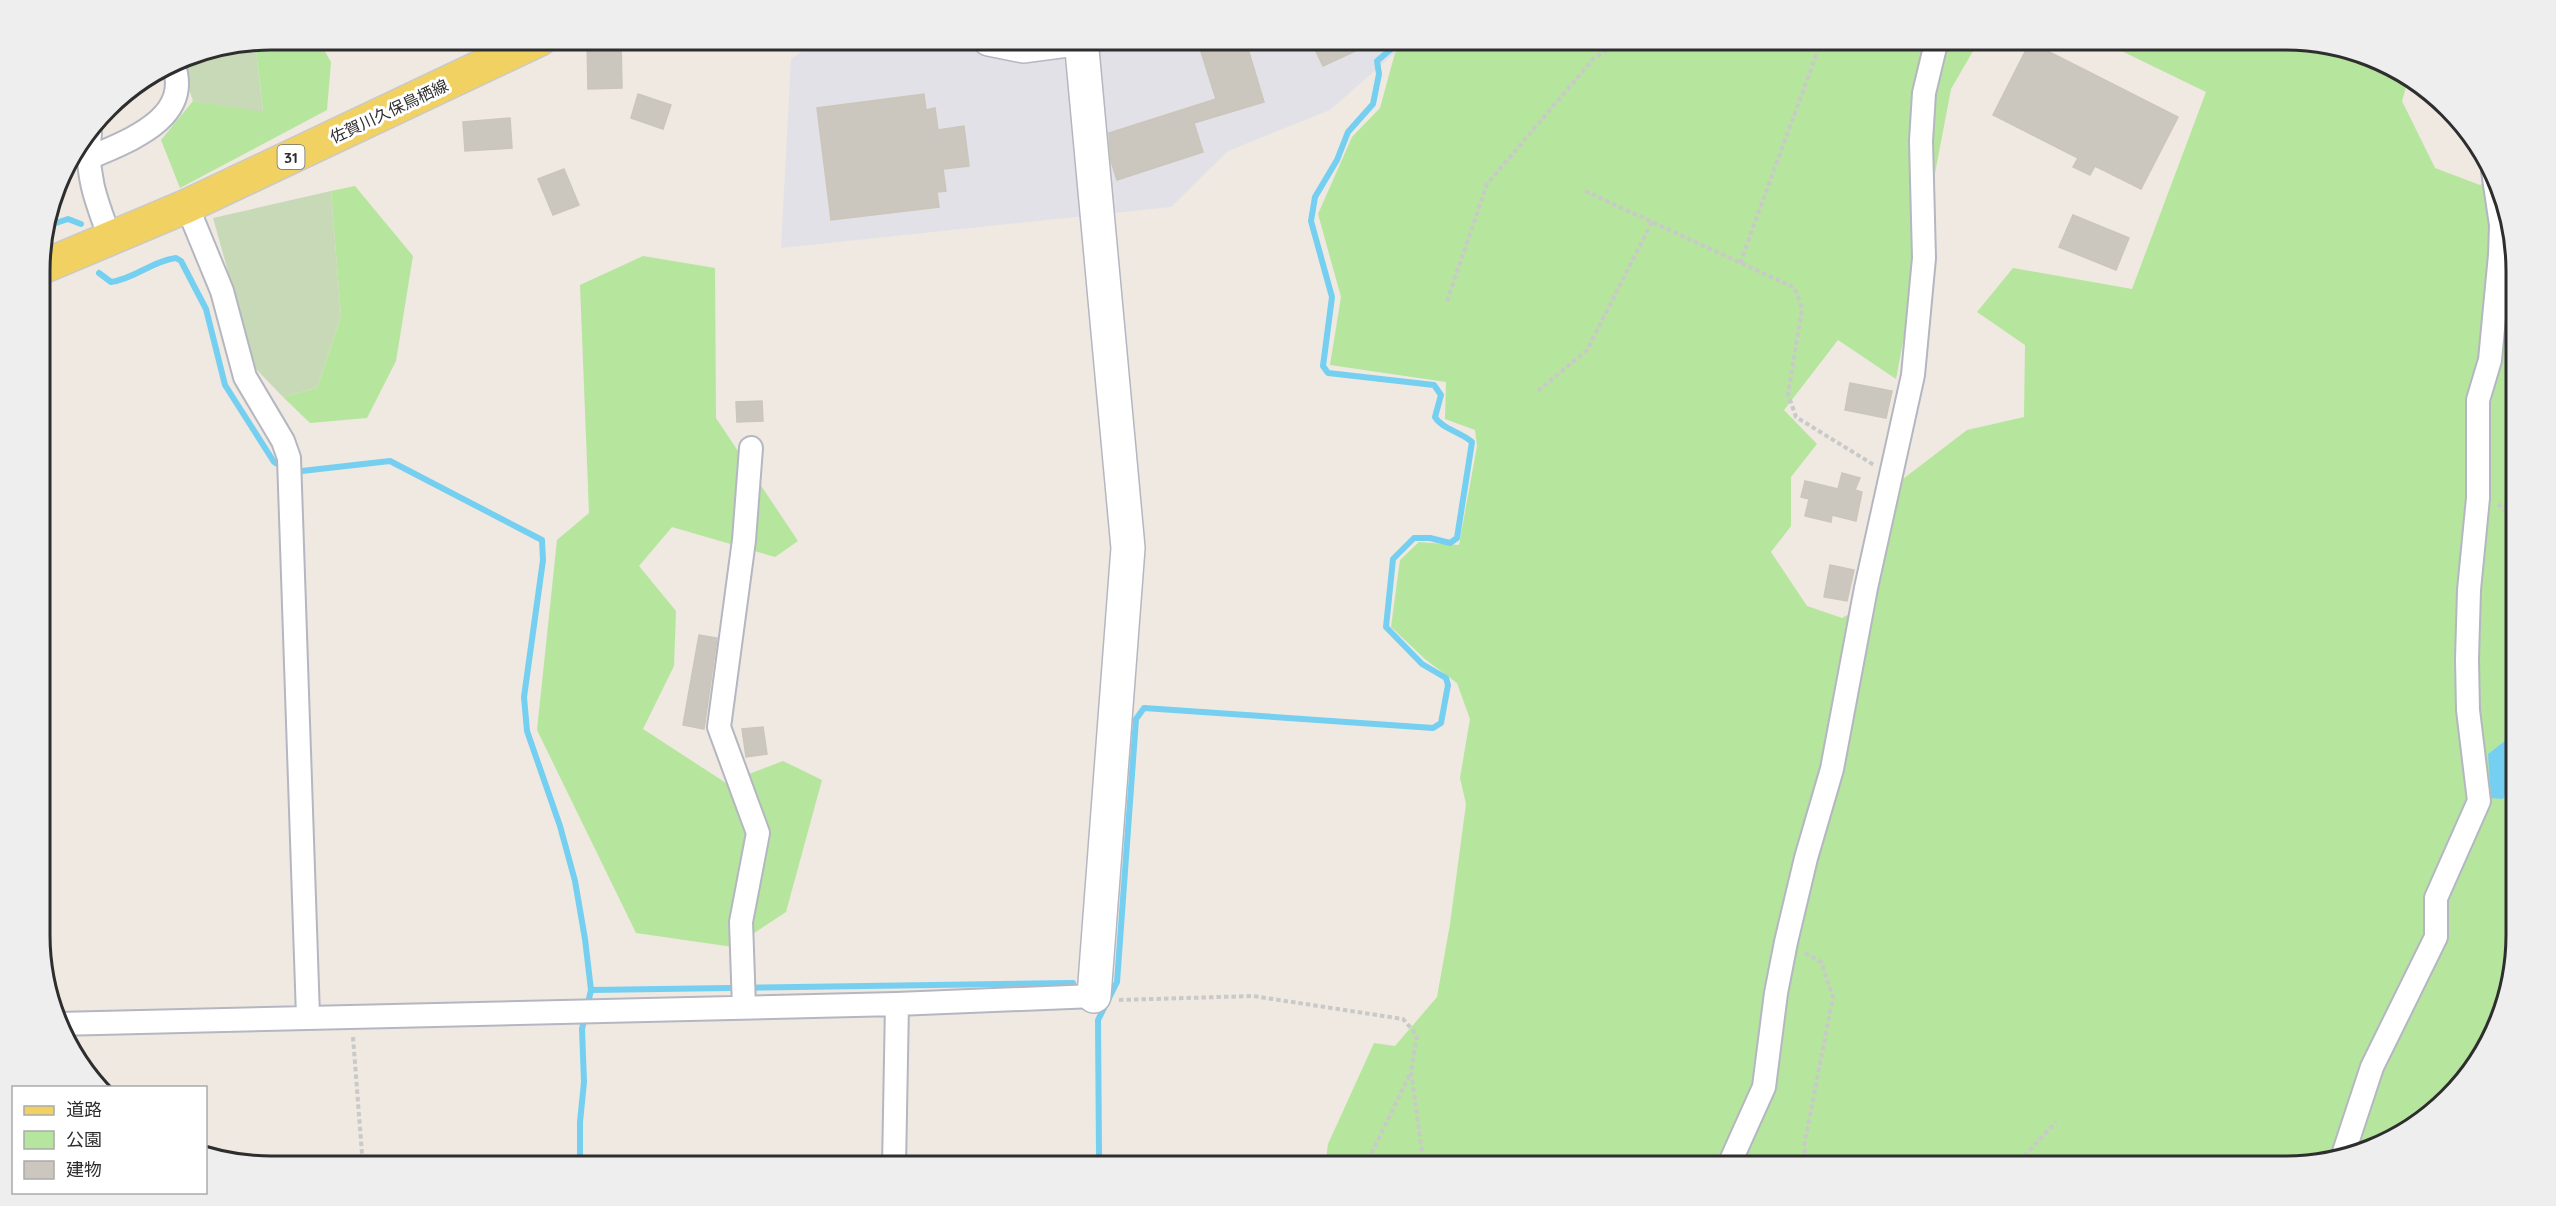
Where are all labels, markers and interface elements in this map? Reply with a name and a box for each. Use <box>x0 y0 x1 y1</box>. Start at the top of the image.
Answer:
street label: 佐賀川久保鳥栖線 <box>327 75 451 147</box>
road number: 31 <box>278 145 304 169</box>
legend <box>12 1086 207 1194</box>
text: 道路 <box>66 1098 102 1121</box>
text: 公園 <box>66 1128 102 1151</box>
text: 建物 <box>66 1158 102 1181</box>

